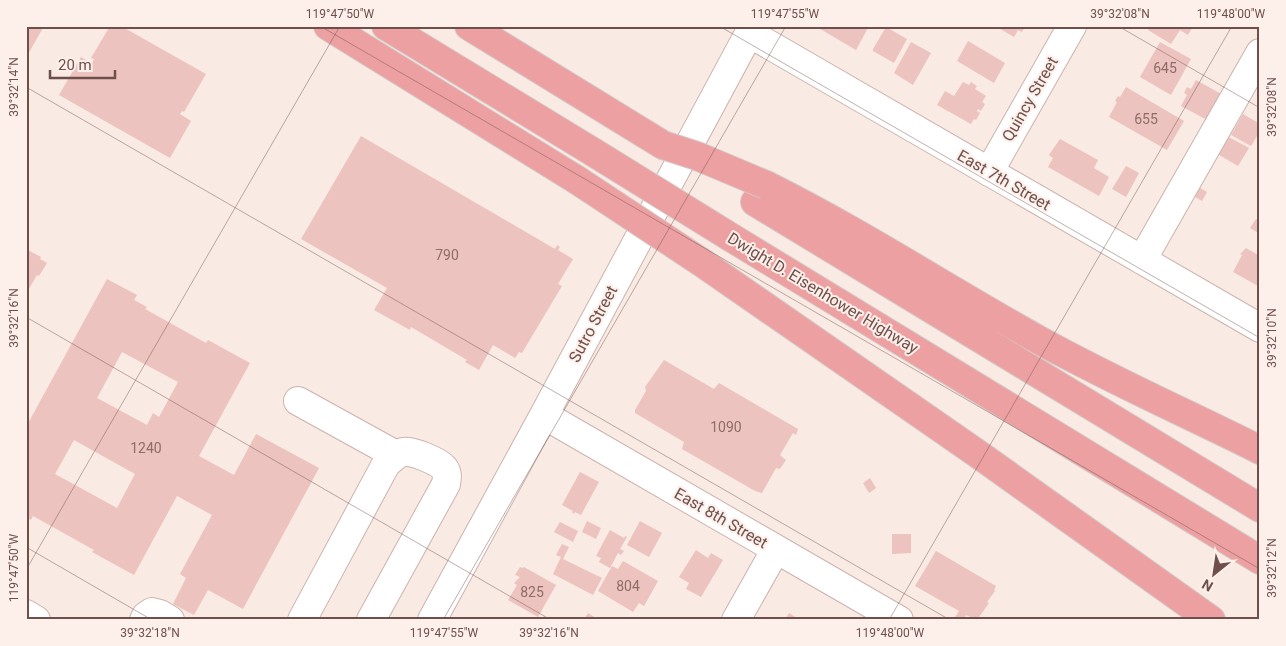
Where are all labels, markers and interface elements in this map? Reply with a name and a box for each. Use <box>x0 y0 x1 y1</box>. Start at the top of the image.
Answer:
text: 119°47'50"W <box>306 7 374 21</box>
text: 119°47'55"W <box>751 7 819 21</box>
text: 39°32'08"N <box>1090 7 1150 21</box>
text: 119°48'00"W <box>1197 7 1265 21</box>
scale bar <box>50 48 115 80</box>
street label: Quincy Street <box>998 53 1062 145</box>
text: 20 m <box>58 56 92 74</box>
text: 39°32'14"N <box>7 57 21 117</box>
house number: 645 <box>1153 60 1177 76</box>
text: 39°32'08"N <box>1265 77 1279 137</box>
house number: 655 <box>1134 111 1158 127</box>
street label: East 7th Street <box>954 146 1054 214</box>
street label: Dwight D. Eisenhower Highway <box>724 228 922 358</box>
house number: 790 <box>435 247 459 263</box>
street label: Sutro Street <box>565 282 621 366</box>
text: 39°32'16"N <box>7 288 21 348</box>
text: 39°32'10"N <box>1265 308 1279 368</box>
house number: 1090 <box>710 419 742 435</box>
house number: 1240 <box>130 440 162 456</box>
street label: East 8th Street <box>671 484 771 552</box>
text: 119°47'50"W <box>7 534 21 602</box>
text: 39°32'12"N <box>1265 538 1279 598</box>
north arrow <box>1188 548 1238 598</box>
text: N <box>1199 576 1216 595</box>
house number: 804 <box>616 578 640 594</box>
house number: 825 <box>520 584 544 600</box>
text: 39°32'18"N <box>120 626 180 640</box>
text: 119°47'55"W <box>410 626 478 640</box>
text: 39°32'16"N <box>519 626 579 640</box>
text: 119°48'00"W <box>856 626 924 640</box>

